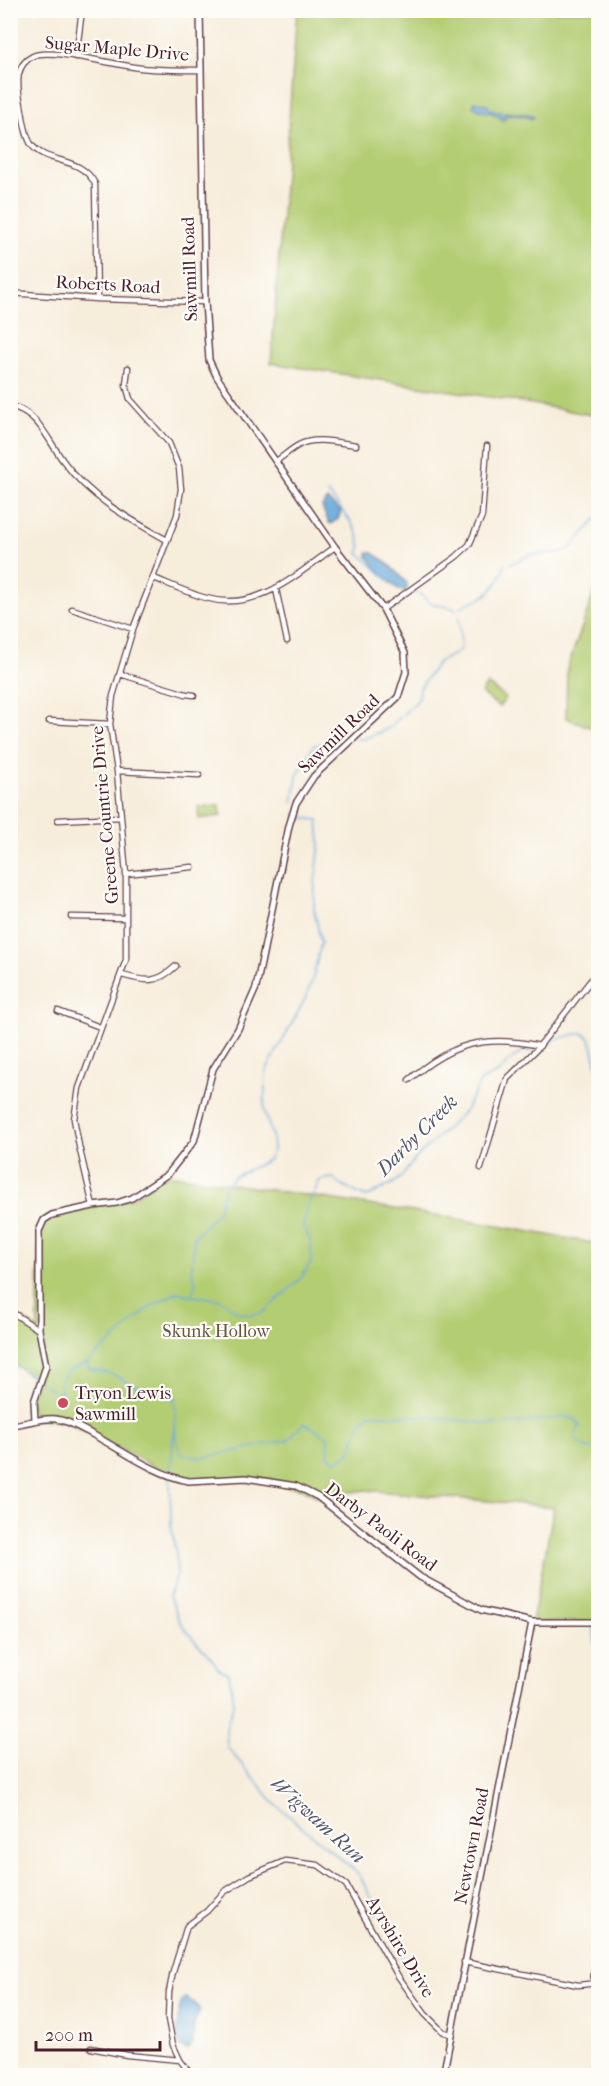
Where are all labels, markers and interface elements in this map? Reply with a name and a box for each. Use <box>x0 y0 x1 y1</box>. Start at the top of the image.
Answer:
street label: Sugar Maple Drive <box>44 32 190 66</box>
street label: Sawmill Road <box>178 216 202 322</box>
street label: Roberts Road <box>55 272 161 298</box>
street label: Sawmill Road <box>294 690 384 778</box>
street label: Greene Countrie Drive <box>87 725 123 905</box>
water label: Darby Creek <box>370 1090 462 1182</box>
park label: Skunk Hollow <box>162 1321 270 1342</box>
place label: Tryon Lewis Sawmill <box>75 1383 172 1425</box>
marker: Tryon Lewis Sawmill <box>56 1396 70 1410</box>
street label: Darby Paoli Road <box>321 1478 441 1576</box>
water label: Wigwam Run <box>266 1772 370 1868</box>
street label: Newtown Road <box>450 1786 494 1906</box>
street label: Ayrshire Drive <box>361 1892 439 2002</box>
scale bar <box>36 2014 160 2052</box>
text: 200 m <box>45 2025 93 2046</box>

